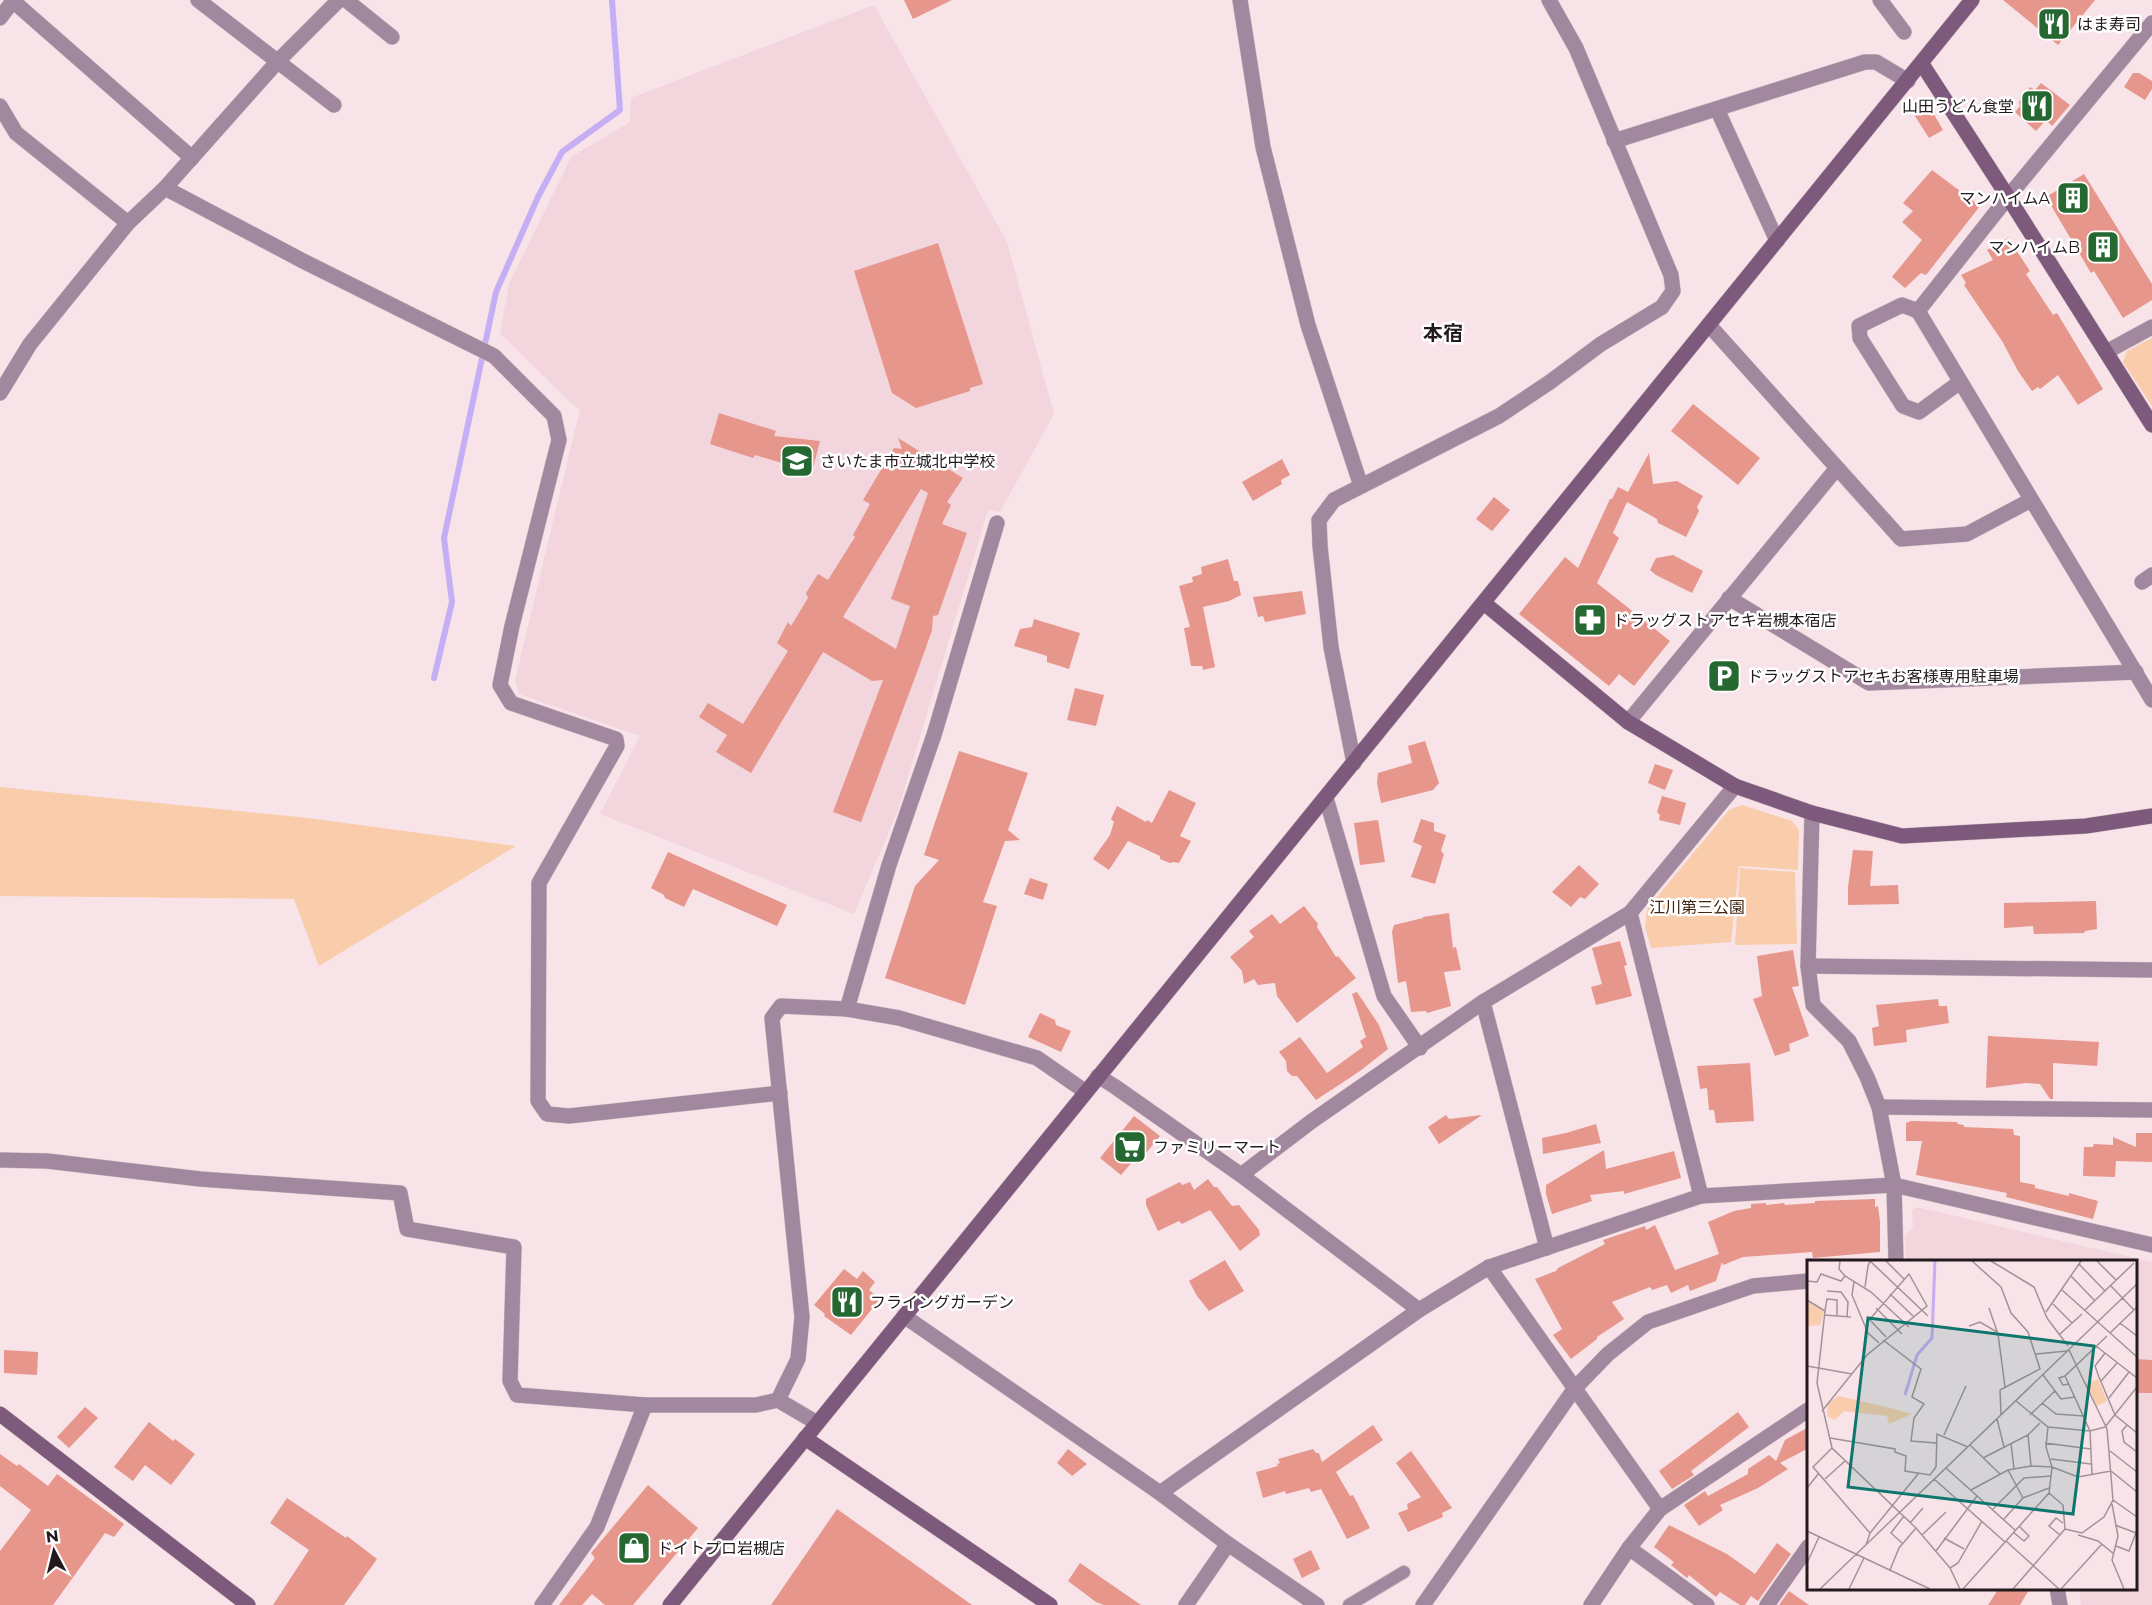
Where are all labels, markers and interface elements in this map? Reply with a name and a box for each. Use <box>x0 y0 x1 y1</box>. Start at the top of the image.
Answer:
restaurant icon: はま寿司 <box>2036 6 2072 42</box>
place label: はま寿司 <box>2077 15 2141 34</box>
restaurant icon: 山田うどん食堂 <box>2019 88 2055 124</box>
place label: 山田うどん食堂 <box>1902 97 2014 116</box>
building icon: マンハイムA <box>2055 180 2091 216</box>
place label: マンハイムA <box>1959 189 2051 208</box>
building icon: マンハイムB <box>2085 229 2121 265</box>
place label: マンハイムB <box>1989 238 2080 257</box>
district label: 本宿 <box>1423 321 1463 345</box>
school or university icon: さいたま市立城北中学校 <box>779 443 815 479</box>
place label: さいたま市立城北中学校 <box>820 452 996 471</box>
pharmacy icon: ドラッグストアセキ岩槻本宿店 <box>1572 602 1608 638</box>
place label: ドラッグストアセキ岩槻本宿店 <box>1613 611 1837 630</box>
parking icon: ドラッグストアセキお客様専用駐車場 <box>1706 658 1742 694</box>
place label: ドラッグストアセキお客様専用駐車場 <box>1747 667 2019 686</box>
park label: 江川第三公園 <box>1649 898 1745 917</box>
supermarket icon: ファミリーマート <box>1112 1129 1148 1165</box>
place label: ファミリーマート <box>1153 1138 1281 1157</box>
inset map <box>1807 1260 2137 1590</box>
restaurant icon: フライングガーデン <box>829 1284 865 1320</box>
place label: フライングガーデン <box>870 1293 1014 1312</box>
north arrow <box>24 1521 84 1581</box>
text: N <box>45 1526 60 1547</box>
shop icon: ドイトプロ岩槻店 <box>616 1530 652 1566</box>
place label: ドイトプロ岩槻店 <box>657 1539 785 1558</box>

